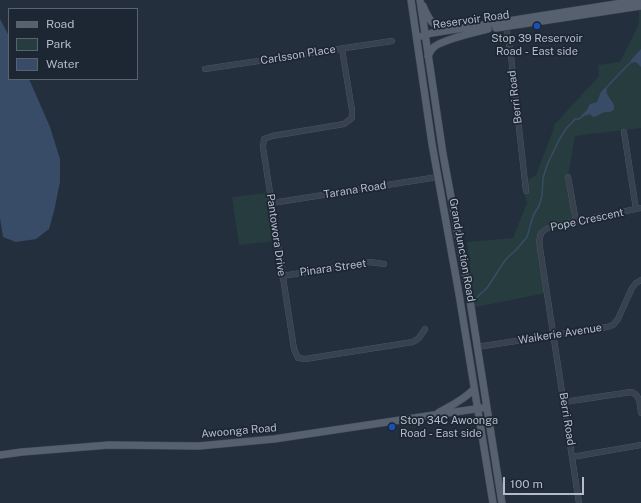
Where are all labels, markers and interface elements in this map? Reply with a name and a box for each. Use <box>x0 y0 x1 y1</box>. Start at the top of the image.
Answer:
legend <box>8 8 138 80</box>
street label: Reservoir Road <box>432 8 510 32</box>
text: Road <box>46 17 74 31</box>
marker: Stop 39 Reservoir Road - East side <box>532 21 542 31</box>
place label: Stop 39 Reservoir Road - East side <box>491 32 583 58</box>
text: Park <box>46 37 72 51</box>
street label: Carlsson Place <box>259 43 337 67</box>
text: Water <box>46 57 79 71</box>
street label: Berri Road <box>505 70 525 124</box>
street label: Tarana Road <box>323 179 387 201</box>
street label: Pantowora Drive <box>264 193 288 277</box>
street label: Grand Junction Road <box>446 197 478 303</box>
street label: Pope Crescent <box>549 206 625 234</box>
street label: Pinara Street <box>299 257 367 279</box>
street label: Waikerie Avenue <box>517 321 603 347</box>
street label: Berri Road <box>556 391 578 447</box>
place label: Stop 34C Awoonga Road - East side <box>400 414 498 440</box>
street label: Awoonga Road <box>201 421 277 441</box>
marker: Stop 34C Awoonga Road - East side <box>387 422 397 432</box>
scale bar <box>505 469 586 495</box>
text: 100 m <box>510 477 543 491</box>

